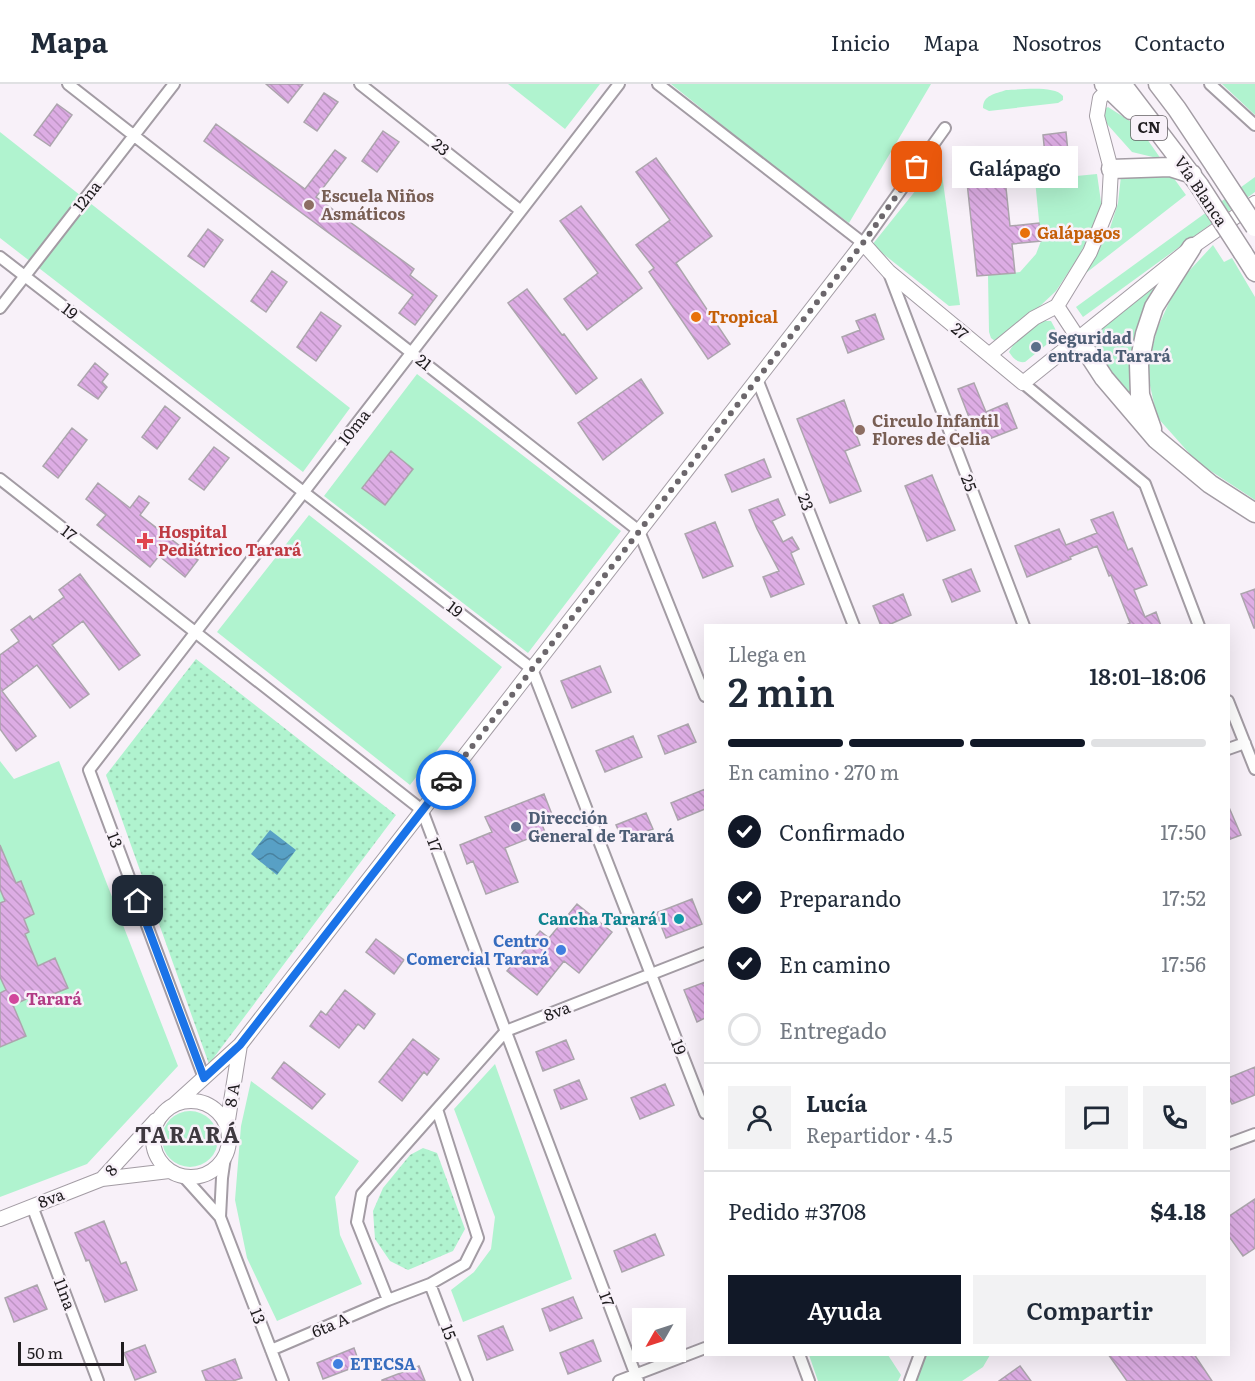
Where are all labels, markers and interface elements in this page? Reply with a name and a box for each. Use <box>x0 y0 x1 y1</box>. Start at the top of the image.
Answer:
text: Mapa <box>30 20 108 62</box>
text: Inicio <box>831 26 890 57</box>
text: Mapa <box>923 26 979 57</box>
text: Nosotros <box>1012 26 1101 57</box>
text: Contacto <box>1134 26 1225 57</box>
road number: CN <box>1131 116 1167 140</box>
street label: 23 <box>428 132 456 161</box>
pin <box>891 141 942 192</box>
callout: Galápago <box>953 146 1079 188</box>
icon: bag <box>900 150 933 183</box>
street label: Vía Blanca <box>1169 150 1234 231</box>
text: Galápago <box>969 152 1061 182</box>
street label: 12na <box>66 174 106 216</box>
place label: Escuela Niños Asmáticos <box>321 183 434 225</box>
marker: Escuela Niños Asmáticos <box>302 198 316 212</box>
place label: Galápagos <box>1037 220 1120 244</box>
marker: Galápagos <box>1018 226 1032 240</box>
street label: 19 <box>57 296 84 324</box>
place label: Tropical <box>708 304 778 328</box>
marker: Tropical <box>689 310 703 324</box>
street label: 27 <box>947 316 975 345</box>
place label: Seguridad entrada Tarará <box>1048 325 1172 367</box>
marker: Seguridad entrada Tarará <box>1029 340 1043 354</box>
street label: 21 <box>411 347 438 375</box>
street label: 10ma <box>331 403 375 449</box>
place label: Circulo Infantil Flores de Celia <box>872 408 999 450</box>
marker: Circulo Infantil Flores de Celia <box>853 423 867 437</box>
street label: 25 <box>956 471 984 495</box>
street label: 23 <box>793 490 821 514</box>
street label: 17 <box>57 518 83 546</box>
place label: Hospital Pediátrico Tarará <box>158 519 302 561</box>
marker: Hospital Pediátrico Tarará <box>136 532 154 550</box>
street label: 19 <box>442 594 469 622</box>
text: Llega en <box>728 638 806 668</box>
text: 18:01–18:06 <box>1089 659 1206 692</box>
text: 2 min <box>728 661 835 719</box>
courier <box>416 750 476 810</box>
text: En camino · 270 m <box>728 756 899 786</box>
icon: car <box>430 764 463 797</box>
place label: Dirección General de Tarará <box>528 805 675 847</box>
icon: check <box>728 815 761 848</box>
text: Confirmado <box>779 815 905 848</box>
text: 17:50 <box>1160 816 1206 846</box>
marker: Dirección General de Tarará <box>509 820 523 834</box>
street label: 13 <box>102 828 130 851</box>
street label: 17 <box>422 834 450 856</box>
pin <box>112 875 163 926</box>
icon: check <box>728 881 761 914</box>
text: Preparando <box>779 881 901 914</box>
text: 17:52 <box>1162 882 1206 912</box>
icon: home <box>121 884 154 917</box>
place label: Cancha Tarará 1 <box>538 906 667 930</box>
marker: Cancha Tarará 1 <box>672 912 686 926</box>
place label: Centro Comercial Tarará <box>406 928 550 970</box>
marker: Centro Comercial Tarará <box>554 943 568 957</box>
icon: check <box>728 947 761 980</box>
text: En camino <box>779 947 891 980</box>
text: 17:56 <box>1161 948 1206 978</box>
place label: Tarará <box>26 986 82 1010</box>
marker: Tarará <box>7 992 21 1006</box>
street label: 8va <box>540 994 574 1026</box>
text: Entregado <box>779 1013 887 1046</box>
street label: 19 <box>666 1035 694 1058</box>
street label: 8 A <box>217 1081 245 1108</box>
button: person <box>728 1086 791 1149</box>
text: Lucía <box>806 1086 867 1119</box>
button: chat <box>1065 1086 1128 1149</box>
button: phone <box>1143 1086 1206 1149</box>
district label: TARARÁ <box>135 1117 241 1150</box>
text: Repartidor · 4.5 <box>806 1119 953 1149</box>
street label: 8 <box>98 1158 122 1180</box>
street label: 8va <box>34 1181 68 1213</box>
text: Pedido #3708 <box>728 1194 866 1227</box>
text: $4.18 <box>1150 1194 1206 1227</box>
street label: 11na <box>49 1274 83 1313</box>
button: Ayuda <box>728 1275 961 1344</box>
button: Compartir <box>973 1275 1206 1344</box>
street label: 17 <box>594 1288 622 1310</box>
street label: 13 <box>245 1304 273 1327</box>
street label: 6ta A <box>307 1305 352 1343</box>
north arrow <box>632 1308 686 1362</box>
map controls <box>632 1308 686 1362</box>
street label: 15 <box>436 1321 464 1343</box>
scale bar <box>18 1339 124 1366</box>
text: 50 m <box>27 1340 63 1364</box>
place label: ETECSA <box>350 1351 416 1375</box>
marker: ETECSA <box>331 1357 345 1371</box>

